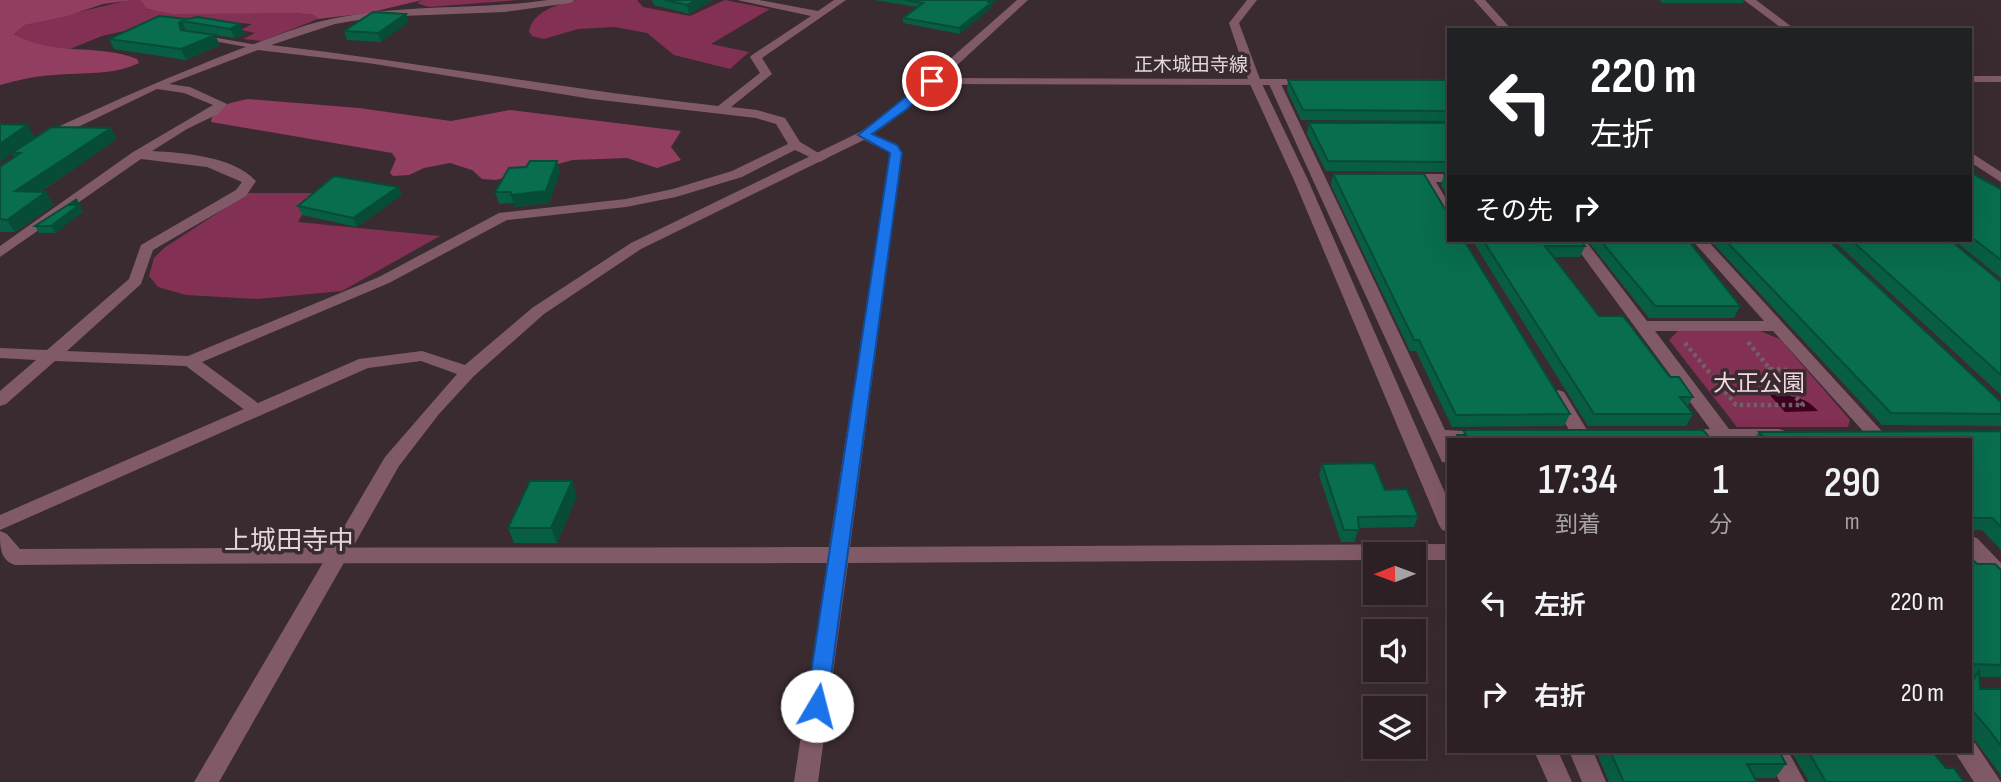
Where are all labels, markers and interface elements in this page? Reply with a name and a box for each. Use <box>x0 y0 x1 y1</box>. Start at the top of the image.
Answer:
text: 220 m <box>1590 48 1696 107</box>
pin <box>902 51 962 111</box>
street label: 正木城田寺線 <box>1134 54 1248 77</box>
icon: left <box>1475 56 1566 147</box>
icon: arrive <box>913 62 951 100</box>
text: 左折 <box>1590 116 1654 155</box>
icon: right <box>1567 189 1605 227</box>
text: その先 <box>1475 196 1553 227</box>
park label: 大正公園 <box>1713 370 1805 398</box>
text: 17:34 <box>1539 455 1617 506</box>
text: 1 <box>1713 455 1728 506</box>
text: 290 <box>1824 458 1880 509</box>
text: m <box>1845 508 1859 536</box>
text: 到着 <box>1555 511 1601 539</box>
text: 分 <box>1709 511 1732 539</box>
district label: 上城田寺中 <box>224 526 354 557</box>
north arrow <box>1363 542 1426 606</box>
map controls <box>1363 542 1426 759</box>
icon: left <box>1475 584 1513 622</box>
text: 220 m <box>1890 587 1944 618</box>
text: 左折 <box>1534 591 1586 622</box>
button: sound <box>1363 619 1426 682</box>
position arrow <box>780 669 854 743</box>
icon: right <box>1475 675 1513 713</box>
text: 20 m <box>1901 678 1944 709</box>
text: 右折 <box>1534 682 1586 713</box>
button: layers <box>1363 696 1426 759</box>

